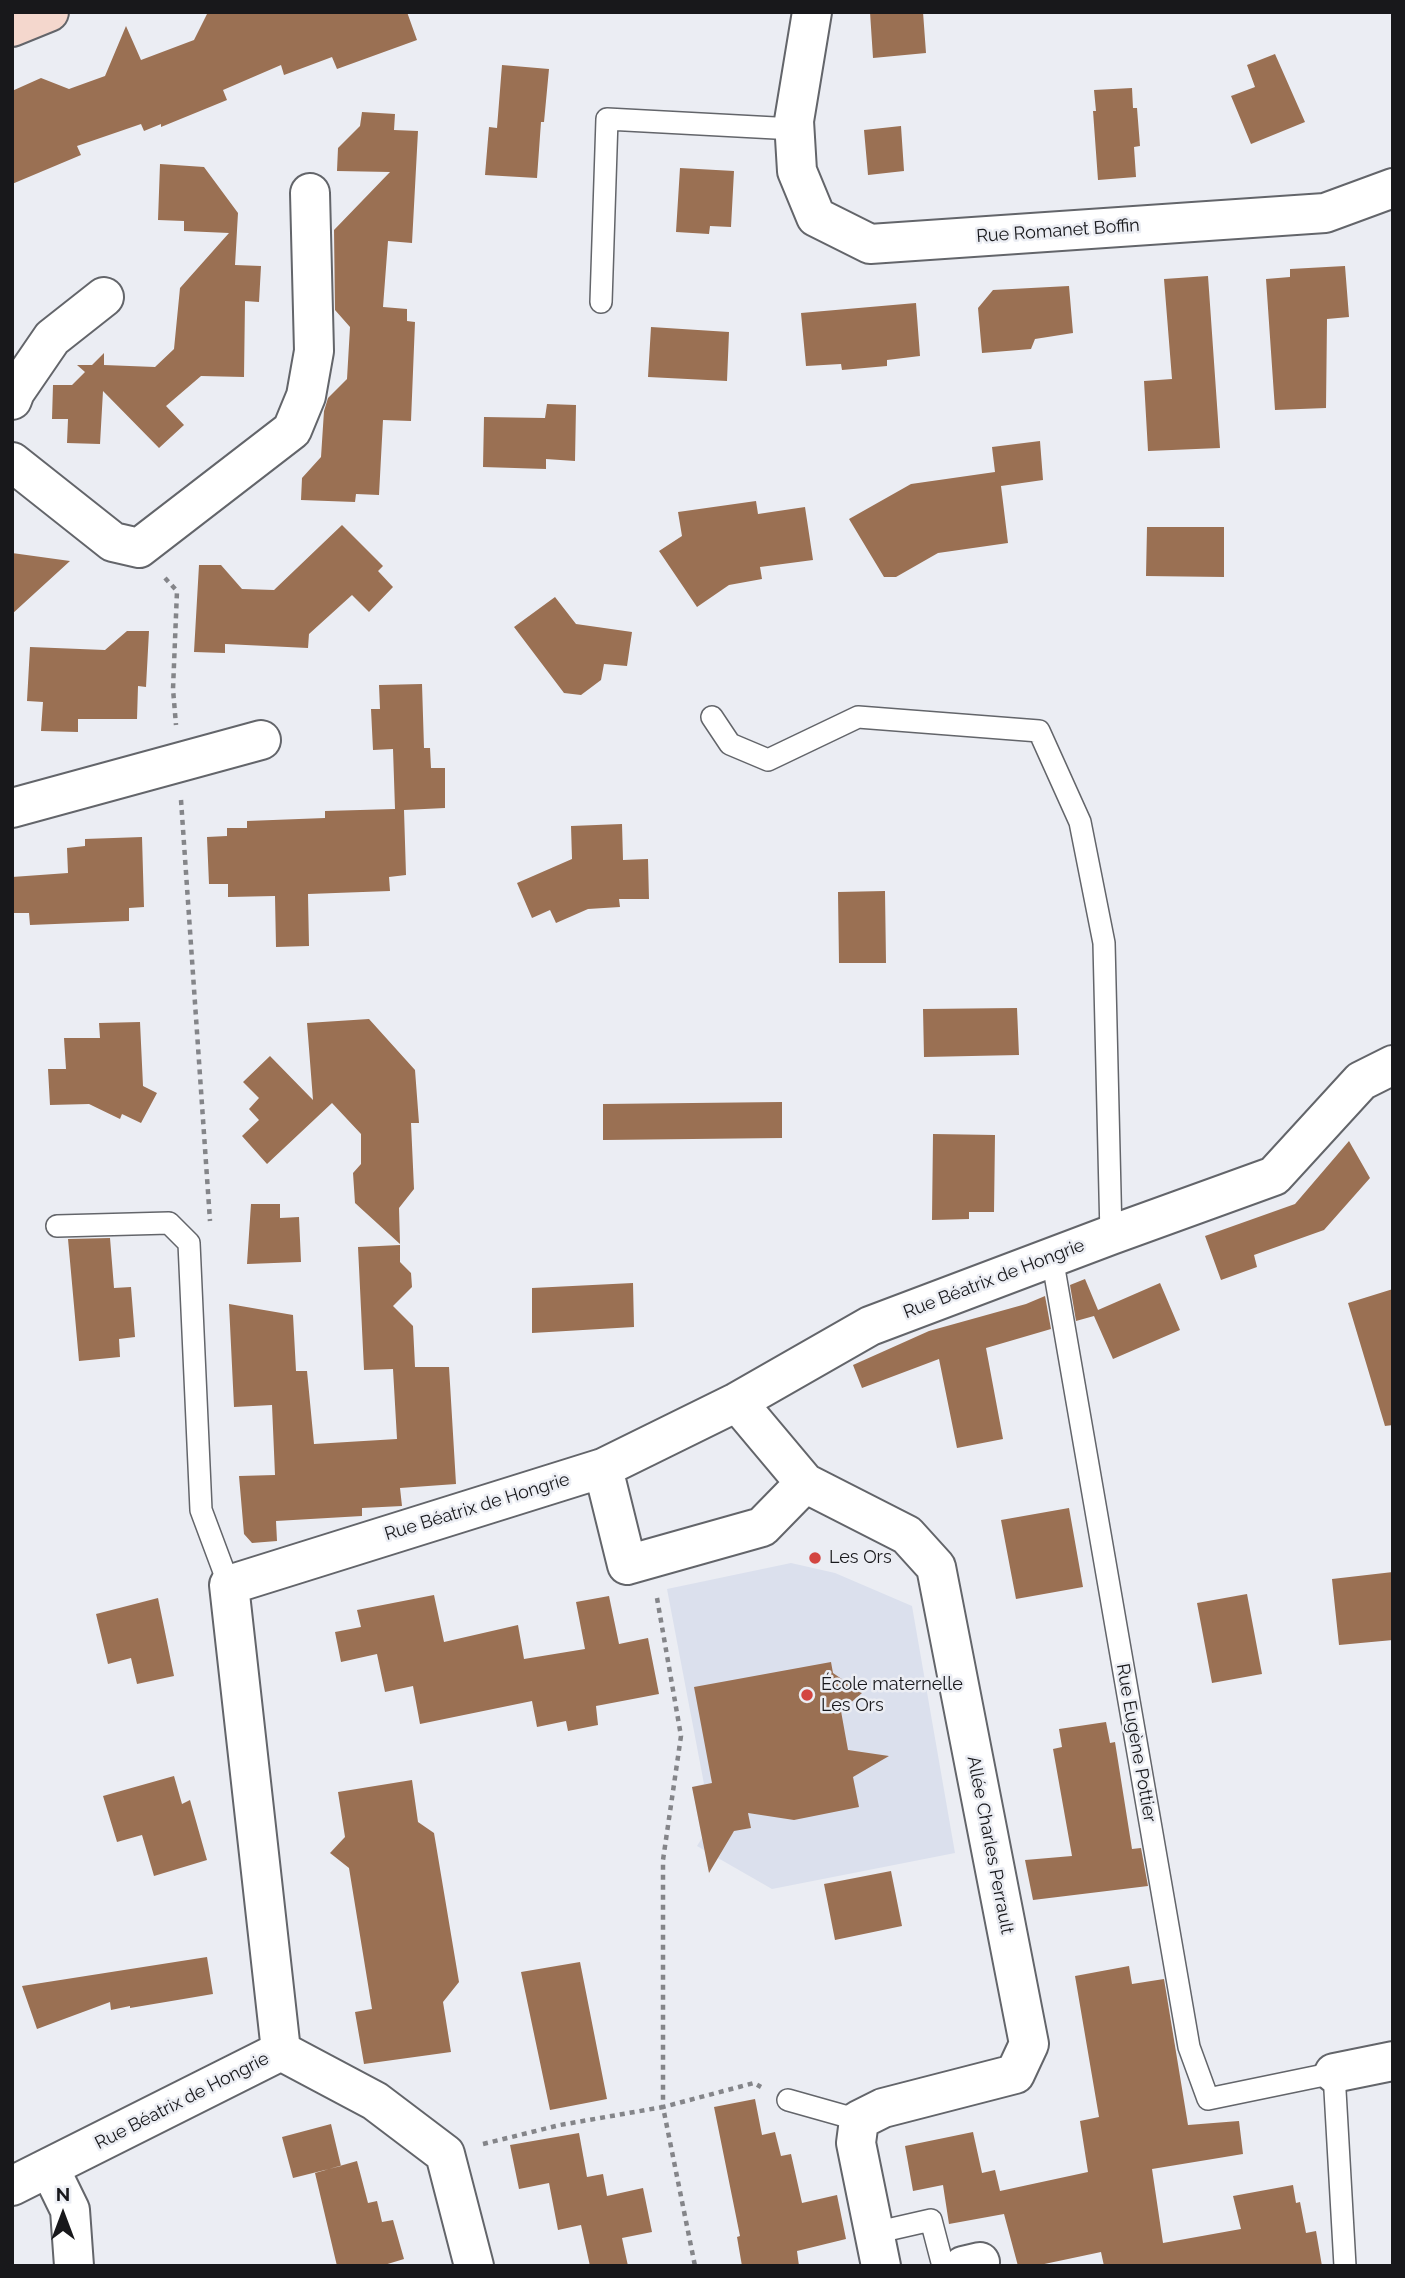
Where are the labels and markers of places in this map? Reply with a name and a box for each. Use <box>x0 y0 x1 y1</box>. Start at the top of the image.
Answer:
place label: Les Ors <box>829 1547 892 1569</box>
marker: Les Ors <box>807 1550 823 1566</box>
place label: École maternelle Les Ors <box>821 1674 963 1716</box>
marker: École maternelle Les Ors <box>799 1687 815 1703</box>

